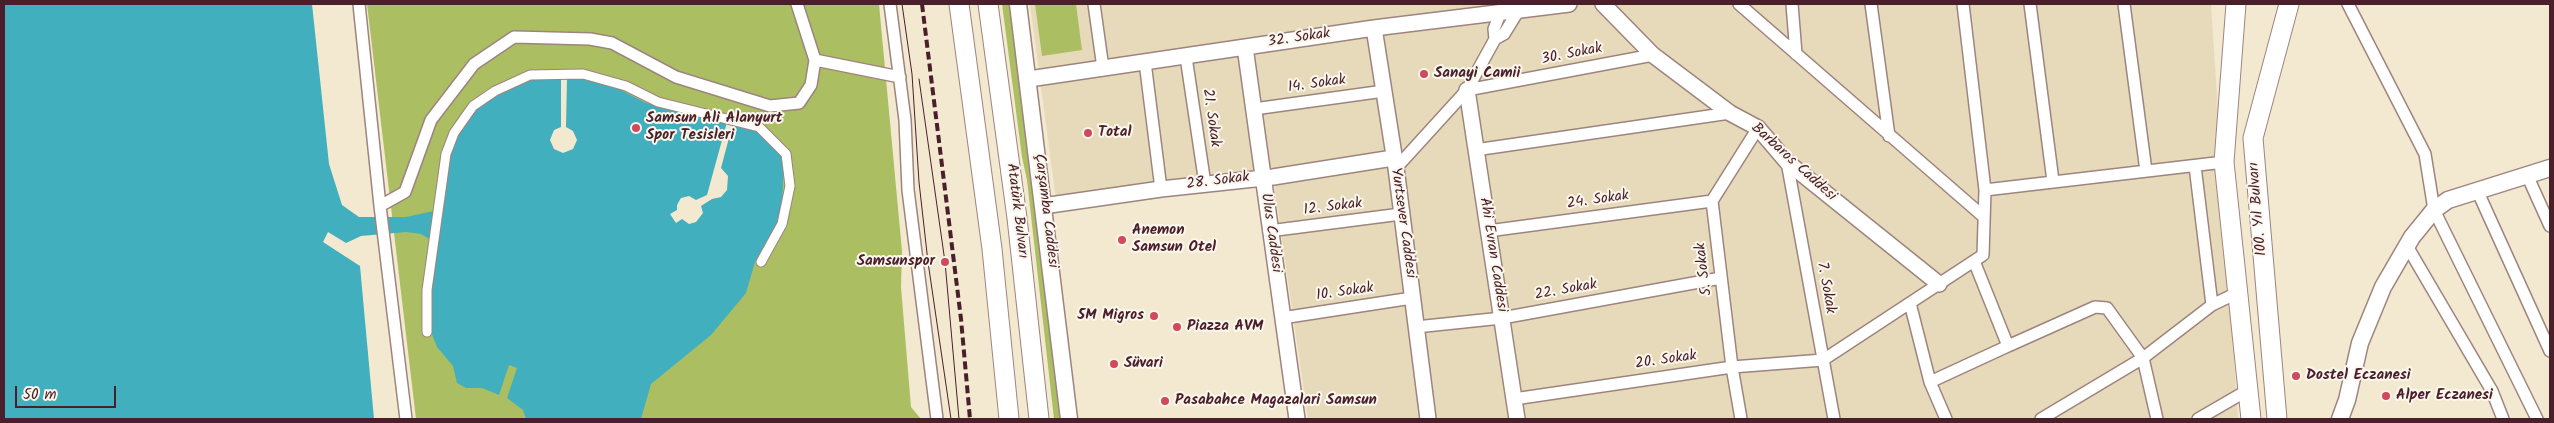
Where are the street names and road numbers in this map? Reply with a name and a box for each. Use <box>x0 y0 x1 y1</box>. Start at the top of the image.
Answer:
street label: 32. Sokak <box>1267 26 1331 52</box>
street label: 30. Sokak <box>1540 40 1604 70</box>
street label: 14. Sokak <box>1287 72 1347 98</box>
street label: 21. Sokak <box>1197 88 1223 148</box>
street label: Barbaros Caddesi <box>1747 120 1839 206</box>
street label: Çarşamba Caddesi <box>1029 153 1061 269</box>
street label: 100. Yıl Bulvarı <box>2246 161 2272 257</box>
street label: Atatürk Bulvarı <box>1001 162 1031 260</box>
street label: Yurtsever Caddesi <box>1385 167 1419 279</box>
street label: 28. Sokak <box>1186 169 1250 195</box>
street label: 24. Sokak <box>1566 188 1630 214</box>
street label: Ulus Caddesi <box>1256 192 1284 274</box>
street label: 12. Sokak <box>1303 195 1363 221</box>
street label: Ahi Evran Caddesi <box>1474 197 1510 313</box>
street label: 5. Sokak <box>1693 241 1717 297</box>
street label: 7. Sokak <box>1812 261 1838 315</box>
street label: 22. Sokak <box>1533 277 1599 305</box>
street label: 10. Sokak <box>1315 280 1375 306</box>
street label: 20. Sokak <box>1634 348 1698 374</box>

